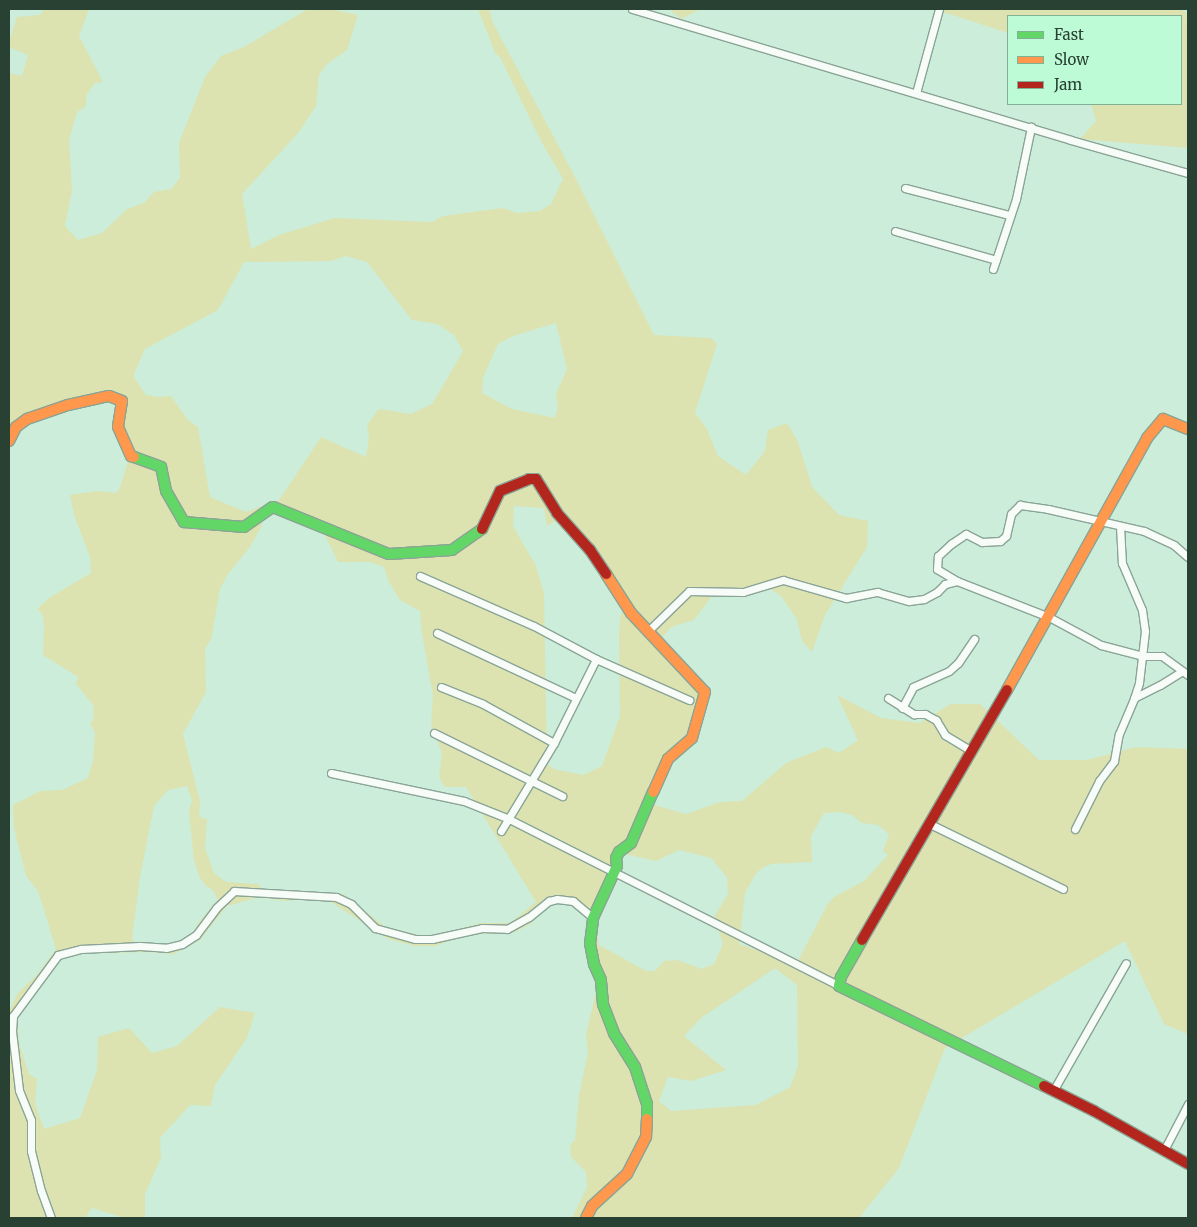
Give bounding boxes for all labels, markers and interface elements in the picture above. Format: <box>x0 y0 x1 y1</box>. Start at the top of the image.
legend <box>1007 15 1182 105</box>
text: Fast <box>1054 25 1084 44</box>
text: Slow <box>1054 50 1089 69</box>
text: Jam <box>1054 75 1082 94</box>

